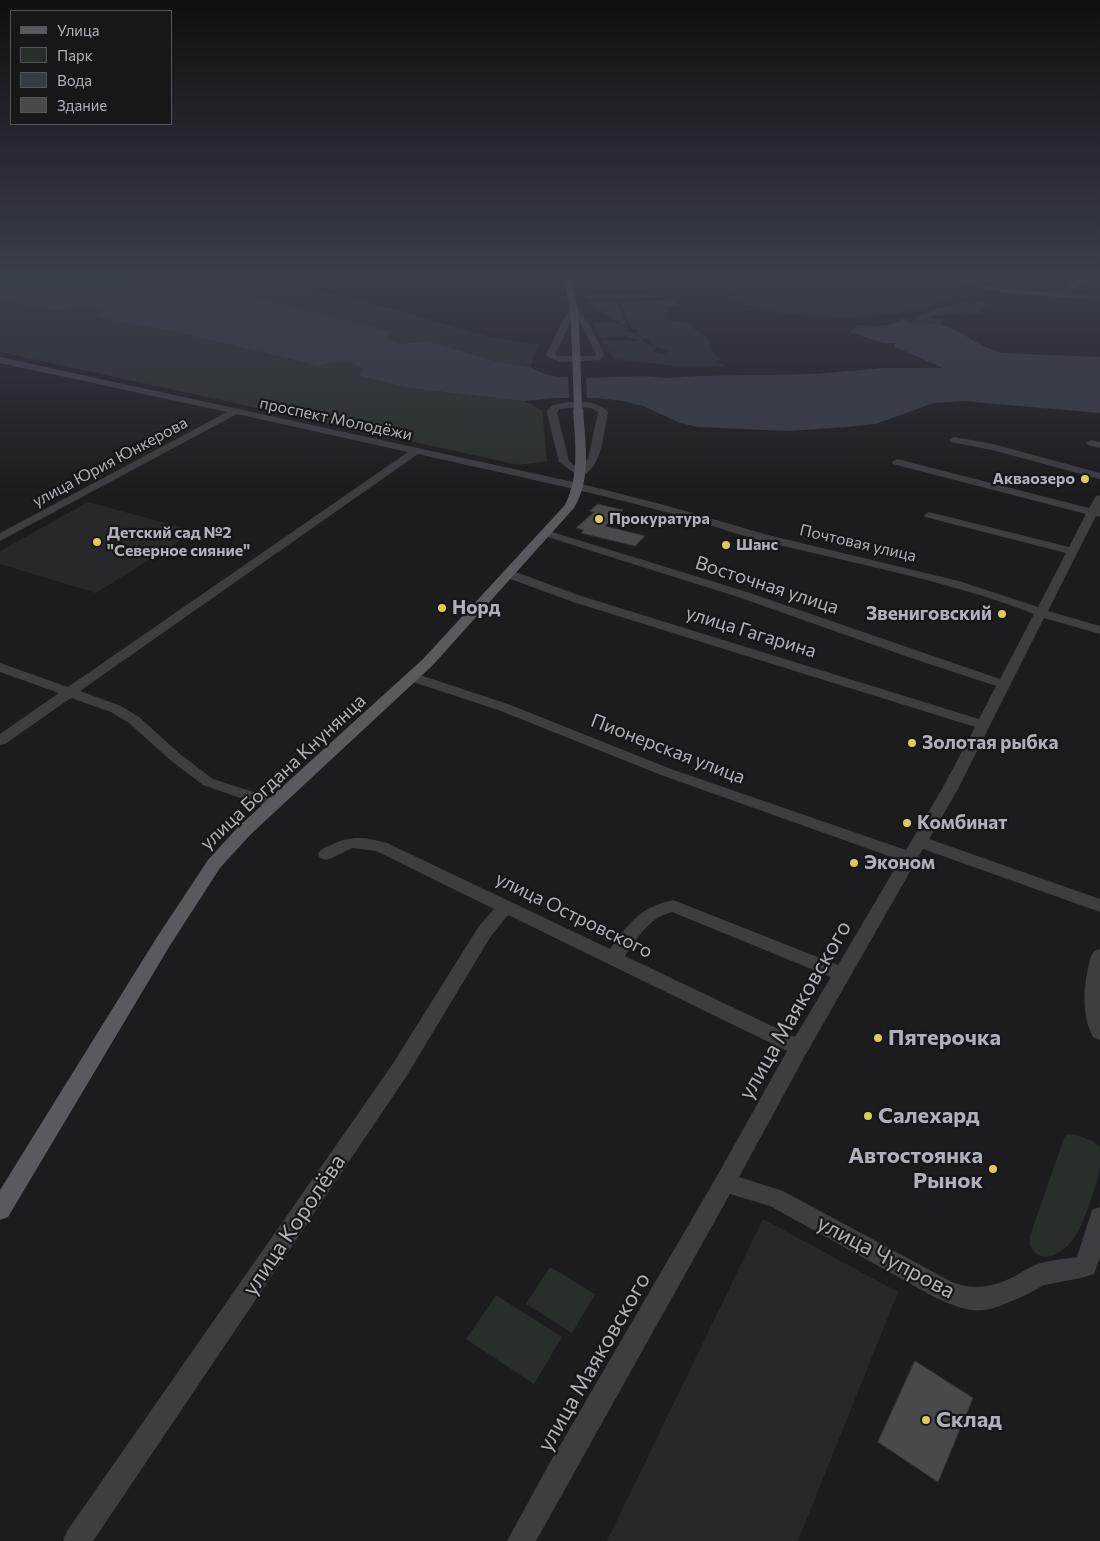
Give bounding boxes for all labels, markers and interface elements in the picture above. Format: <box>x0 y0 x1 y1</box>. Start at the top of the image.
legend <box>10 10 172 125</box>
text: Улица <box>57 21 99 39</box>
text: Парк <box>57 46 93 64</box>
text: Вода <box>57 71 92 89</box>
text: Здание <box>57 96 107 114</box>
street label: проспект Молодёжи <box>258 393 414 445</box>
street label: улица Юрия Юнкерова <box>29 413 191 511</box>
place label: Акваозеро <box>992 469 1075 489</box>
marker: Акваозеро <box>1079 473 1091 485</box>
place label: Прокуратура <box>609 509 710 529</box>
marker: Прокуратура <box>593 513 605 525</box>
street label: Почтовая улица <box>798 520 918 566</box>
place label: Детский сад №2 "Северное сияние" <box>107 523 250 561</box>
place label: Шанс <box>736 535 778 555</box>
marker: Детский сад №2 "Северное сияние" <box>91 536 103 548</box>
marker: Шанс <box>720 539 732 551</box>
street label: Восточная улица <box>692 551 842 619</box>
place label: Норд <box>452 597 500 619</box>
street label: улица Гагарина <box>683 601 819 663</box>
marker: Норд <box>436 602 448 614</box>
place label: Звениговский <box>866 603 992 625</box>
marker: Звениговский <box>996 608 1008 620</box>
street label: улица Богдана Кнунянца <box>196 689 370 855</box>
street label: Пионерская улица <box>588 709 748 789</box>
place label: Золотая рыбка <box>922 732 1058 754</box>
marker: Золотая рыбка <box>906 737 918 749</box>
place label: Комбинат <box>917 812 1007 834</box>
marker: Комбинат <box>901 817 913 829</box>
place label: Эконом <box>864 852 935 874</box>
marker: Эконом <box>848 857 860 869</box>
street label: улица Островского <box>492 867 656 963</box>
street label: улица Маяковского <box>733 916 857 1104</box>
place label: Пятерочка <box>888 1025 1001 1051</box>
marker: Пятерочка <box>872 1032 884 1044</box>
place label: Салехард <box>878 1103 980 1129</box>
marker: Салехард <box>862 1110 874 1122</box>
place label: Автостоянка Рынок <box>848 1143 983 1194</box>
street label: улица Королёва <box>237 1149 351 1301</box>
marker: Автостоянка Рынок <box>987 1163 999 1175</box>
street label: улица Чупрова <box>813 1210 959 1304</box>
street label: улица Маяковского <box>532 1268 656 1456</box>
place label: Склад <box>936 1407 1002 1433</box>
marker: Склад <box>920 1414 932 1426</box>

